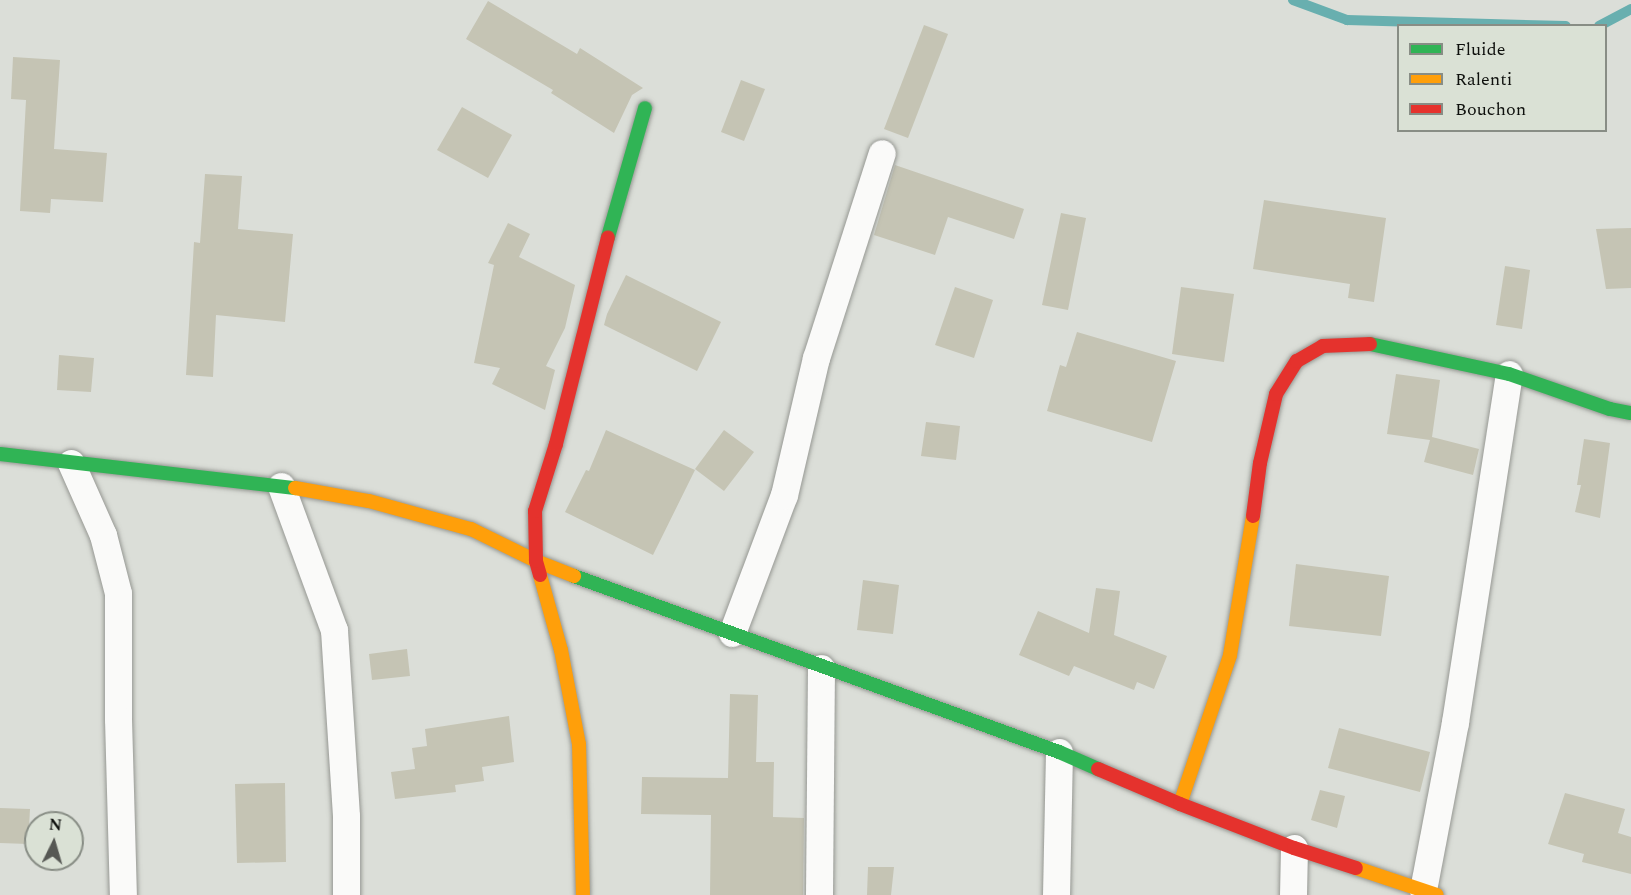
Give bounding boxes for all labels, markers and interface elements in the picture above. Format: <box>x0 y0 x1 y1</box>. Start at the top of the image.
legend <box>1397 24 1607 132</box>
text: Fluide <box>1455 36 1506 63</box>
text: Ralenti <box>1455 66 1512 93</box>
text: Bouchon <box>1455 96 1526 123</box>
north arrow <box>24 811 84 871</box>
text: N <box>48 813 63 838</box>

